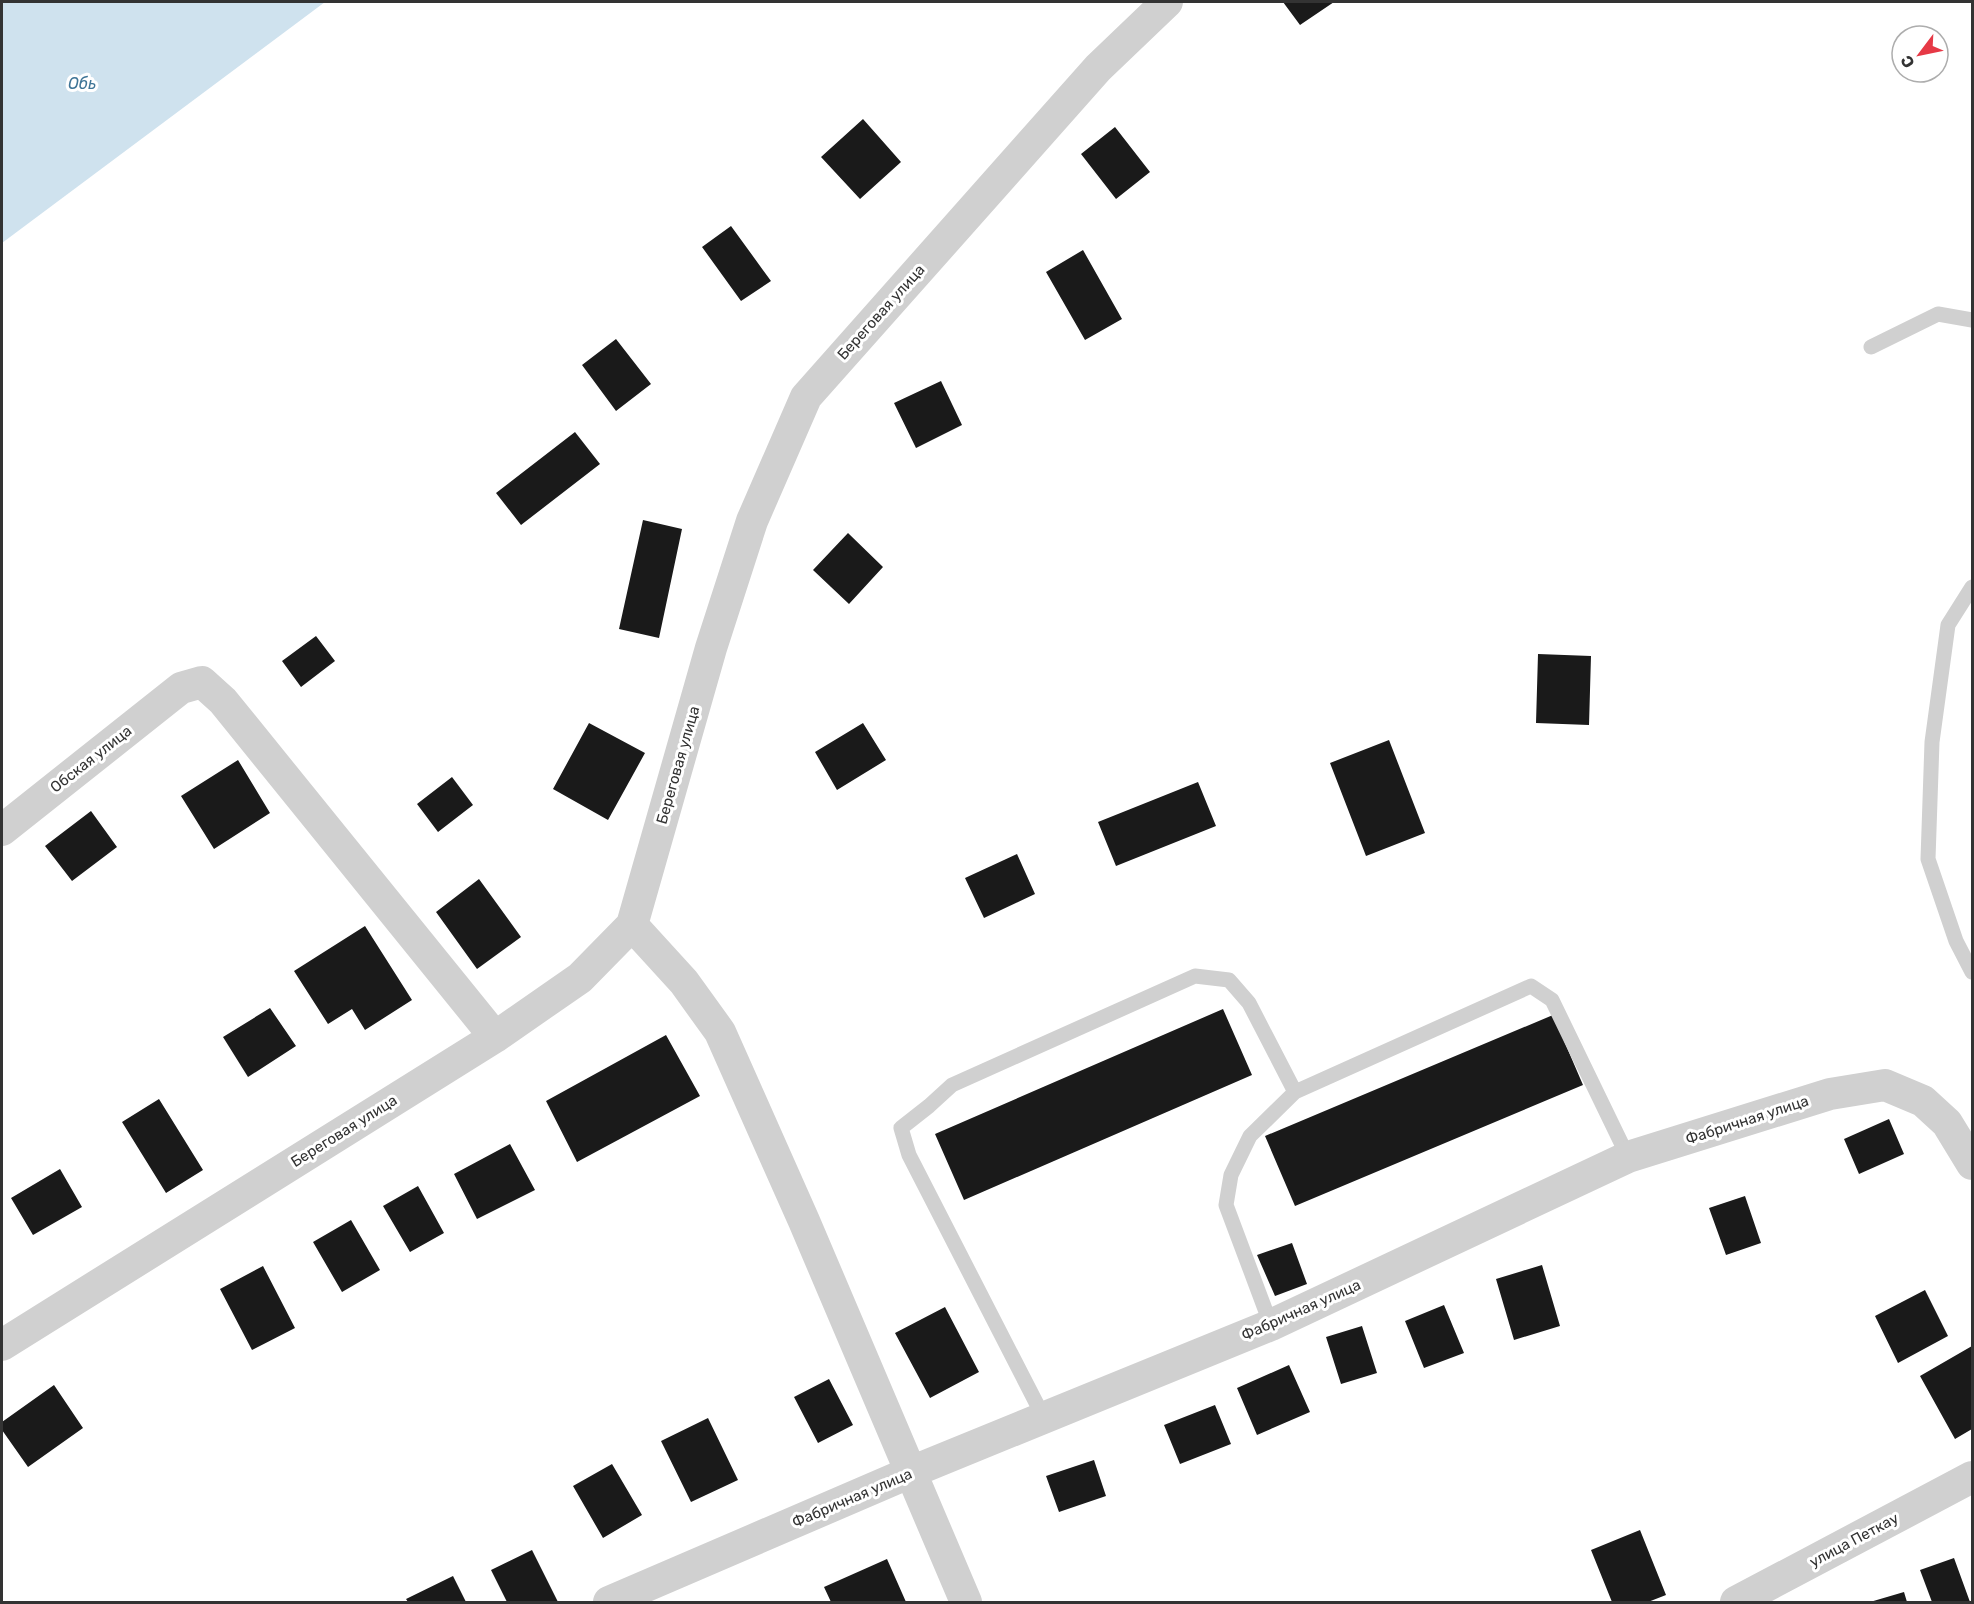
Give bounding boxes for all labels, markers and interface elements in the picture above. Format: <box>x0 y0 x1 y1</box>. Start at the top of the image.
north arrow <box>1890 24 1950 84</box>
text: С <box>1897 52 1919 71</box>
water label: Обь <box>68 74 96 93</box>
street label: Береговая улица <box>834 261 928 363</box>
street label: Береговая улица <box>653 704 703 826</box>
street label: Обская улица <box>47 722 135 796</box>
street label: Береговая улица <box>288 1091 400 1171</box>
street label: Фабричная улица <box>1683 1092 1811 1148</box>
street label: Фабричная улица <box>1239 1276 1363 1344</box>
street label: Фабричная улица <box>789 1465 915 1531</box>
street label: улица Петкау <box>1806 1509 1902 1571</box>

